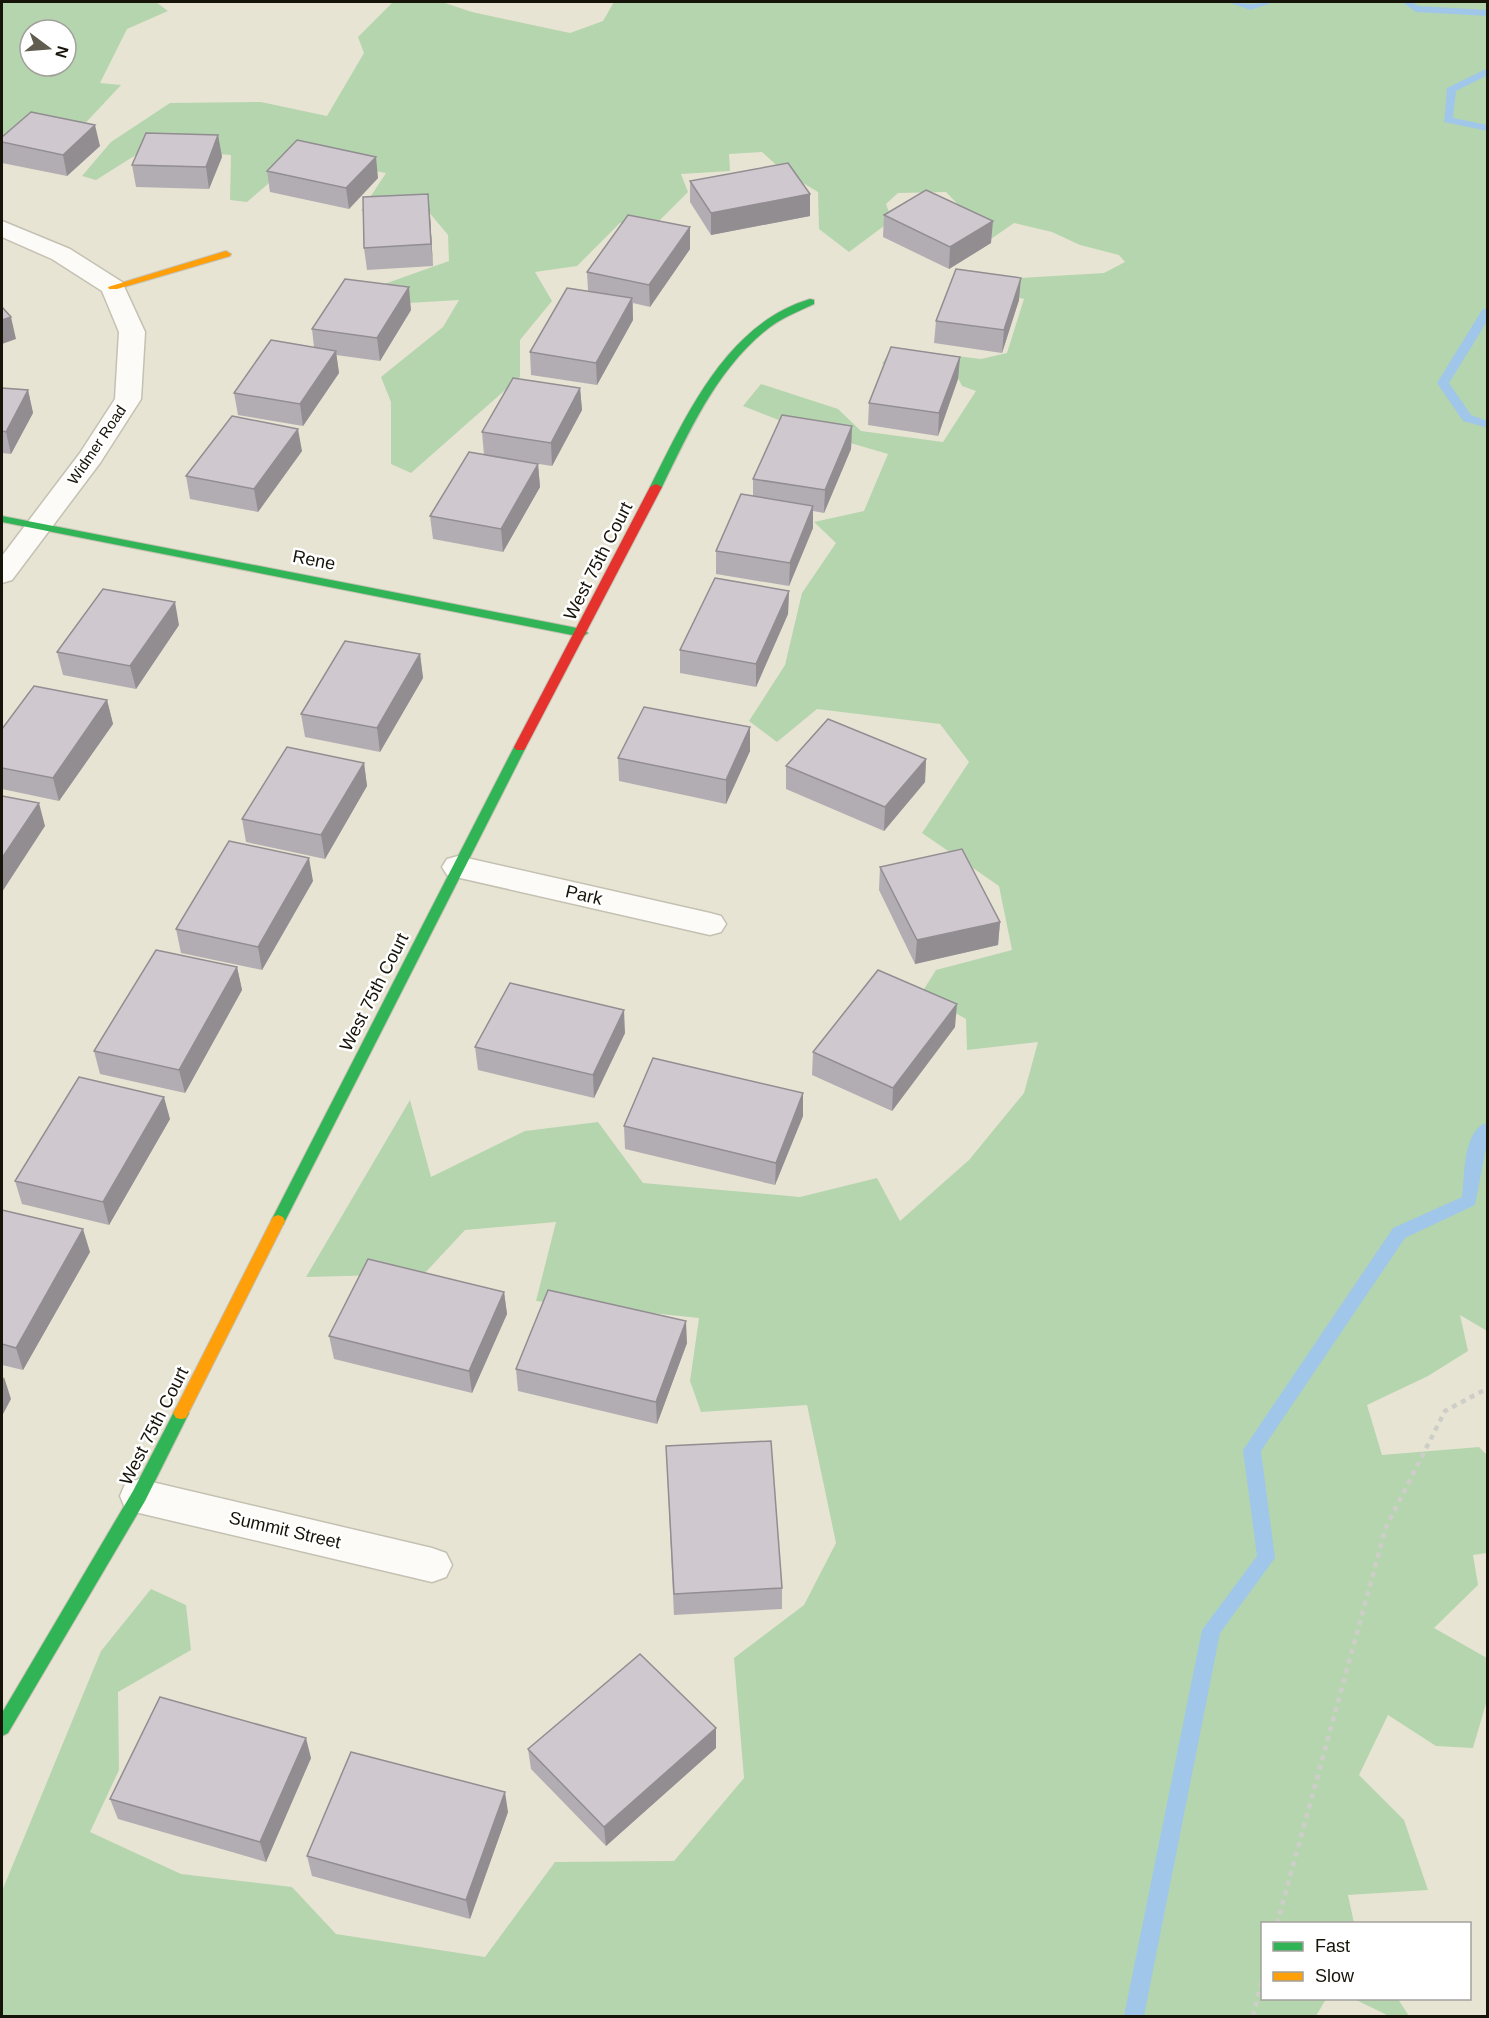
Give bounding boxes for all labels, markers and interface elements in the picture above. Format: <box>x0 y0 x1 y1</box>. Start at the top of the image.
north arrow <box>18 18 78 78</box>
text: N <box>52 44 72 60</box>
street label: Widmer Road <box>64 402 129 487</box>
street label: West 75th Court <box>560 499 636 623</box>
street label: Rene <box>291 546 337 574</box>
street label: Park <box>564 881 605 909</box>
street label: West 75th Court <box>336 930 412 1054</box>
street label: West 75th Court <box>116 1364 192 1488</box>
street label: Summit Street <box>227 1507 343 1553</box>
legend <box>1261 1922 1471 2000</box>
text: Fast <box>1315 1936 1350 1956</box>
text: Slow <box>1315 1966 1355 1986</box>

